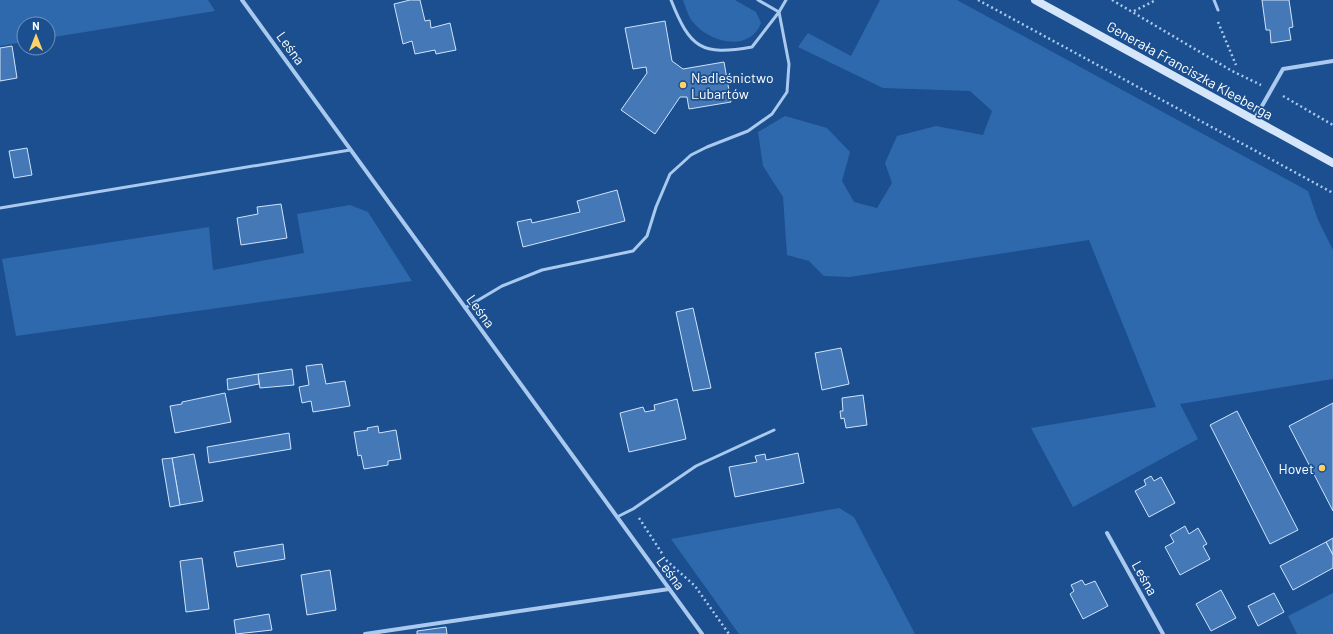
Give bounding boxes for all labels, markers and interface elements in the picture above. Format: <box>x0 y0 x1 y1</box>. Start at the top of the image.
north arrow <box>16 16 56 56</box>
street label: Generała Franciszka Kleeberga <box>1104 17 1276 123</box>
text: N <box>32 19 40 32</box>
street label: Leśna <box>273 28 309 68</box>
place label: Nadleśnictwo Lubartów <box>691 69 774 102</box>
marker: Nadleśnictwo Lubartów <box>678 80 688 90</box>
street label: Leśna <box>463 291 499 331</box>
place label: Hovet <box>1279 460 1314 477</box>
marker: Hovet <box>1317 463 1327 473</box>
street label: Leśna <box>653 553 689 593</box>
street label: Leśna <box>1129 558 1161 598</box>

